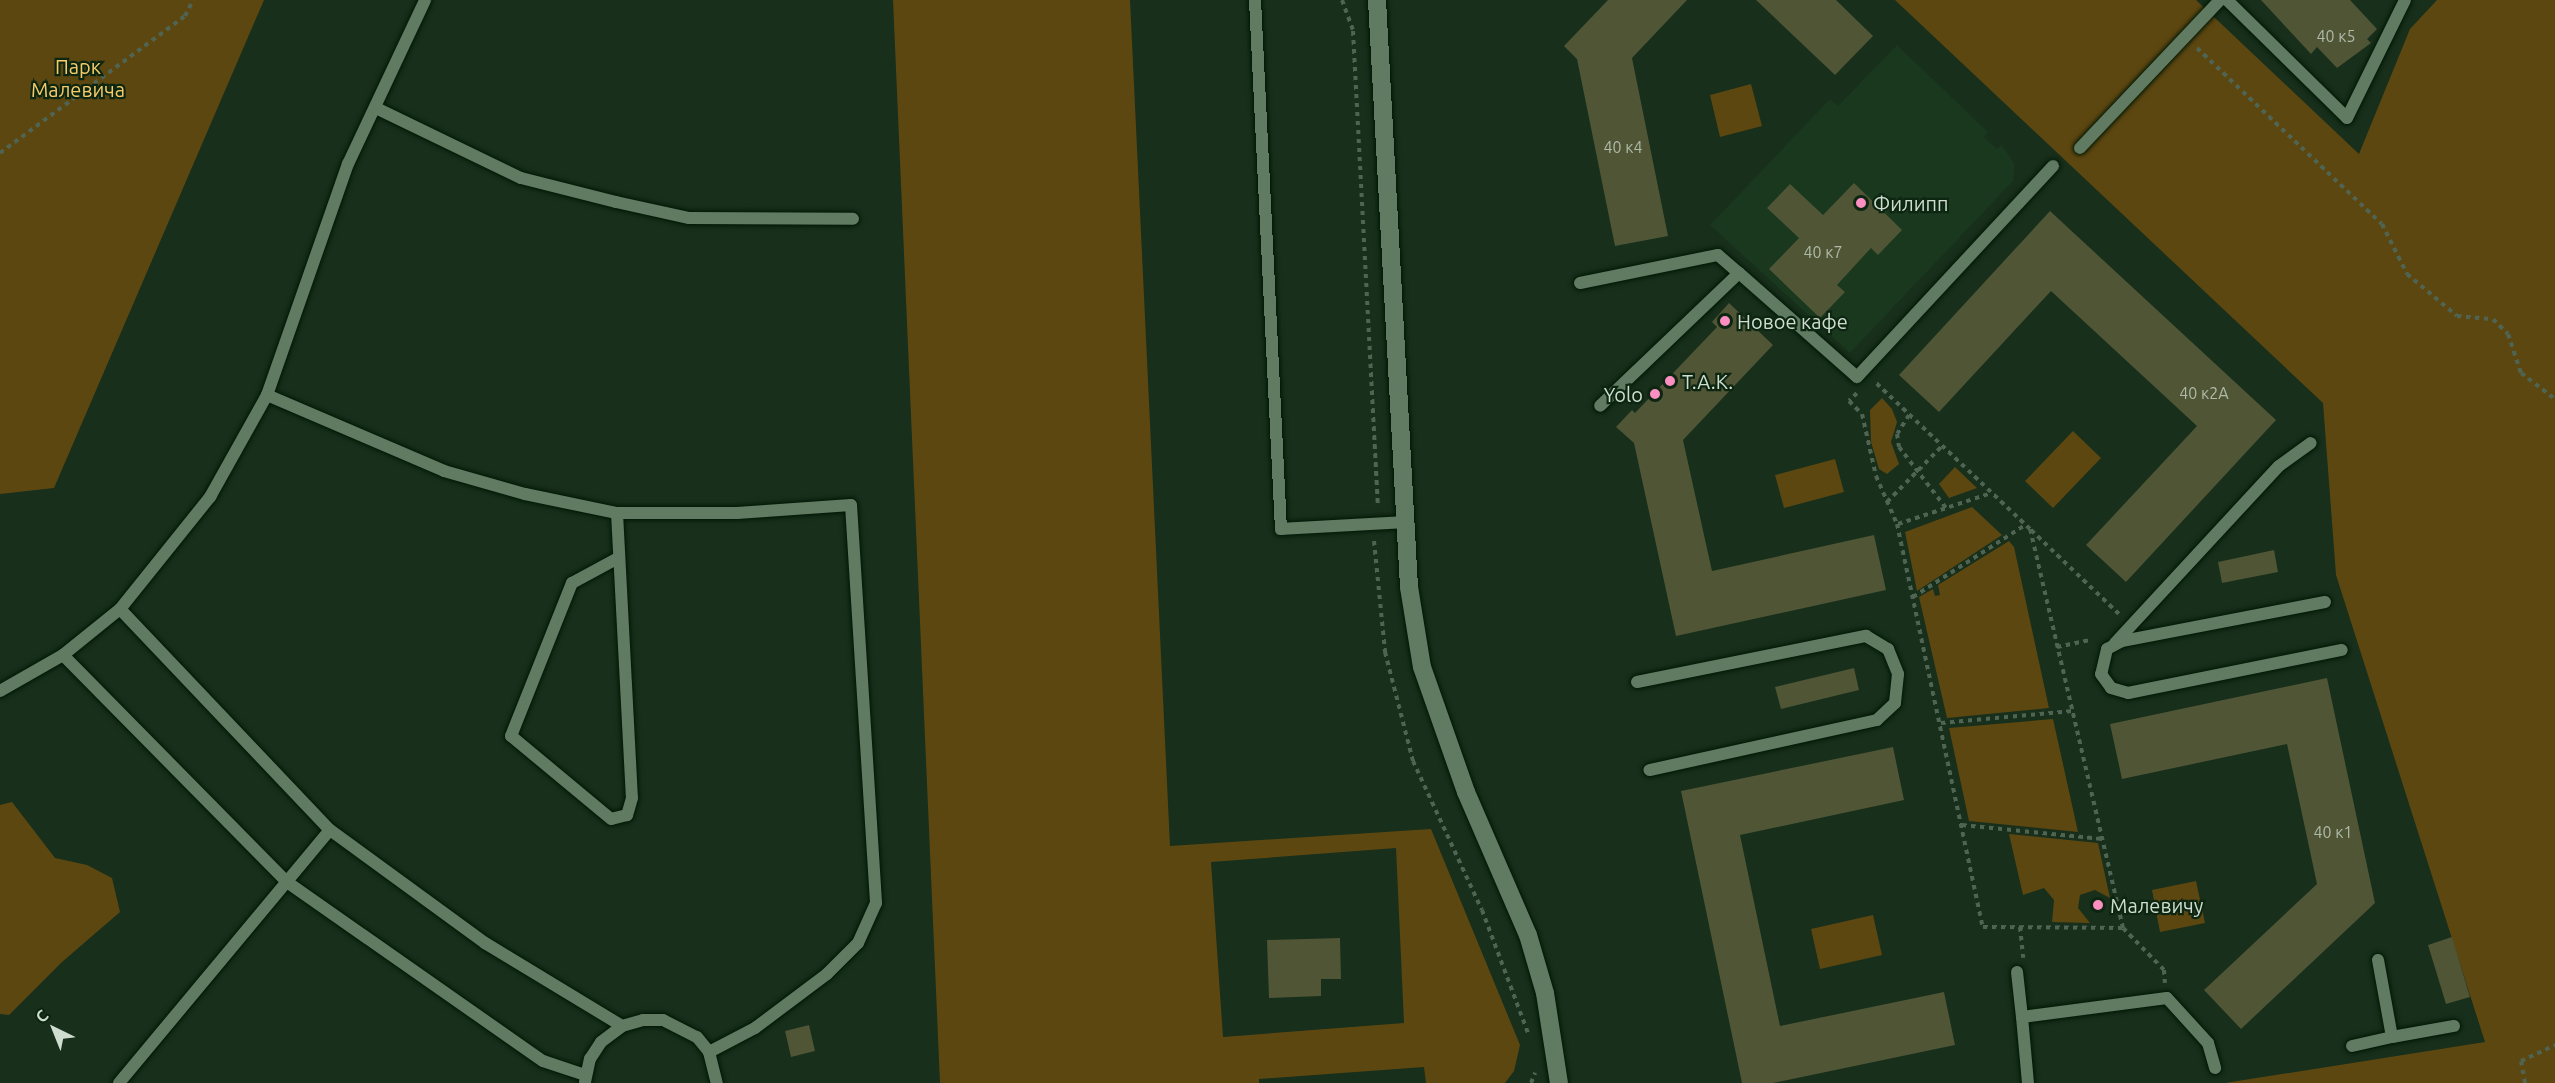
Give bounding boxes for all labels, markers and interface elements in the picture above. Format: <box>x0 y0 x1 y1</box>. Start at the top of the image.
house number: 40 к5 <box>2317 26 2355 46</box>
park label: Парк Малевича <box>31 55 125 102</box>
house number: 40 к4 <box>1604 137 1642 157</box>
place label: Филипп <box>1873 191 1949 215</box>
marker: Филипп <box>1854 196 1868 210</box>
house number: 40 к7 <box>1804 242 1842 262</box>
place label: Новое кафе <box>1737 309 1848 333</box>
marker: Новое кафе <box>1718 314 1732 328</box>
place label: Т.А.К. <box>1682 369 1733 393</box>
marker: Т.А.К. <box>1663 374 1677 388</box>
place label: Yolo <box>1604 382 1643 406</box>
house number: 40 к2А <box>2179 383 2229 403</box>
marker: Yolo <box>1648 387 1662 401</box>
house number: 40 к1 <box>2314 822 2352 842</box>
place label: Малевичу <box>2110 893 2203 917</box>
marker: Малевичу <box>2091 898 2105 912</box>
north arrow <box>24 999 84 1059</box>
text: С <box>32 1006 52 1026</box>

